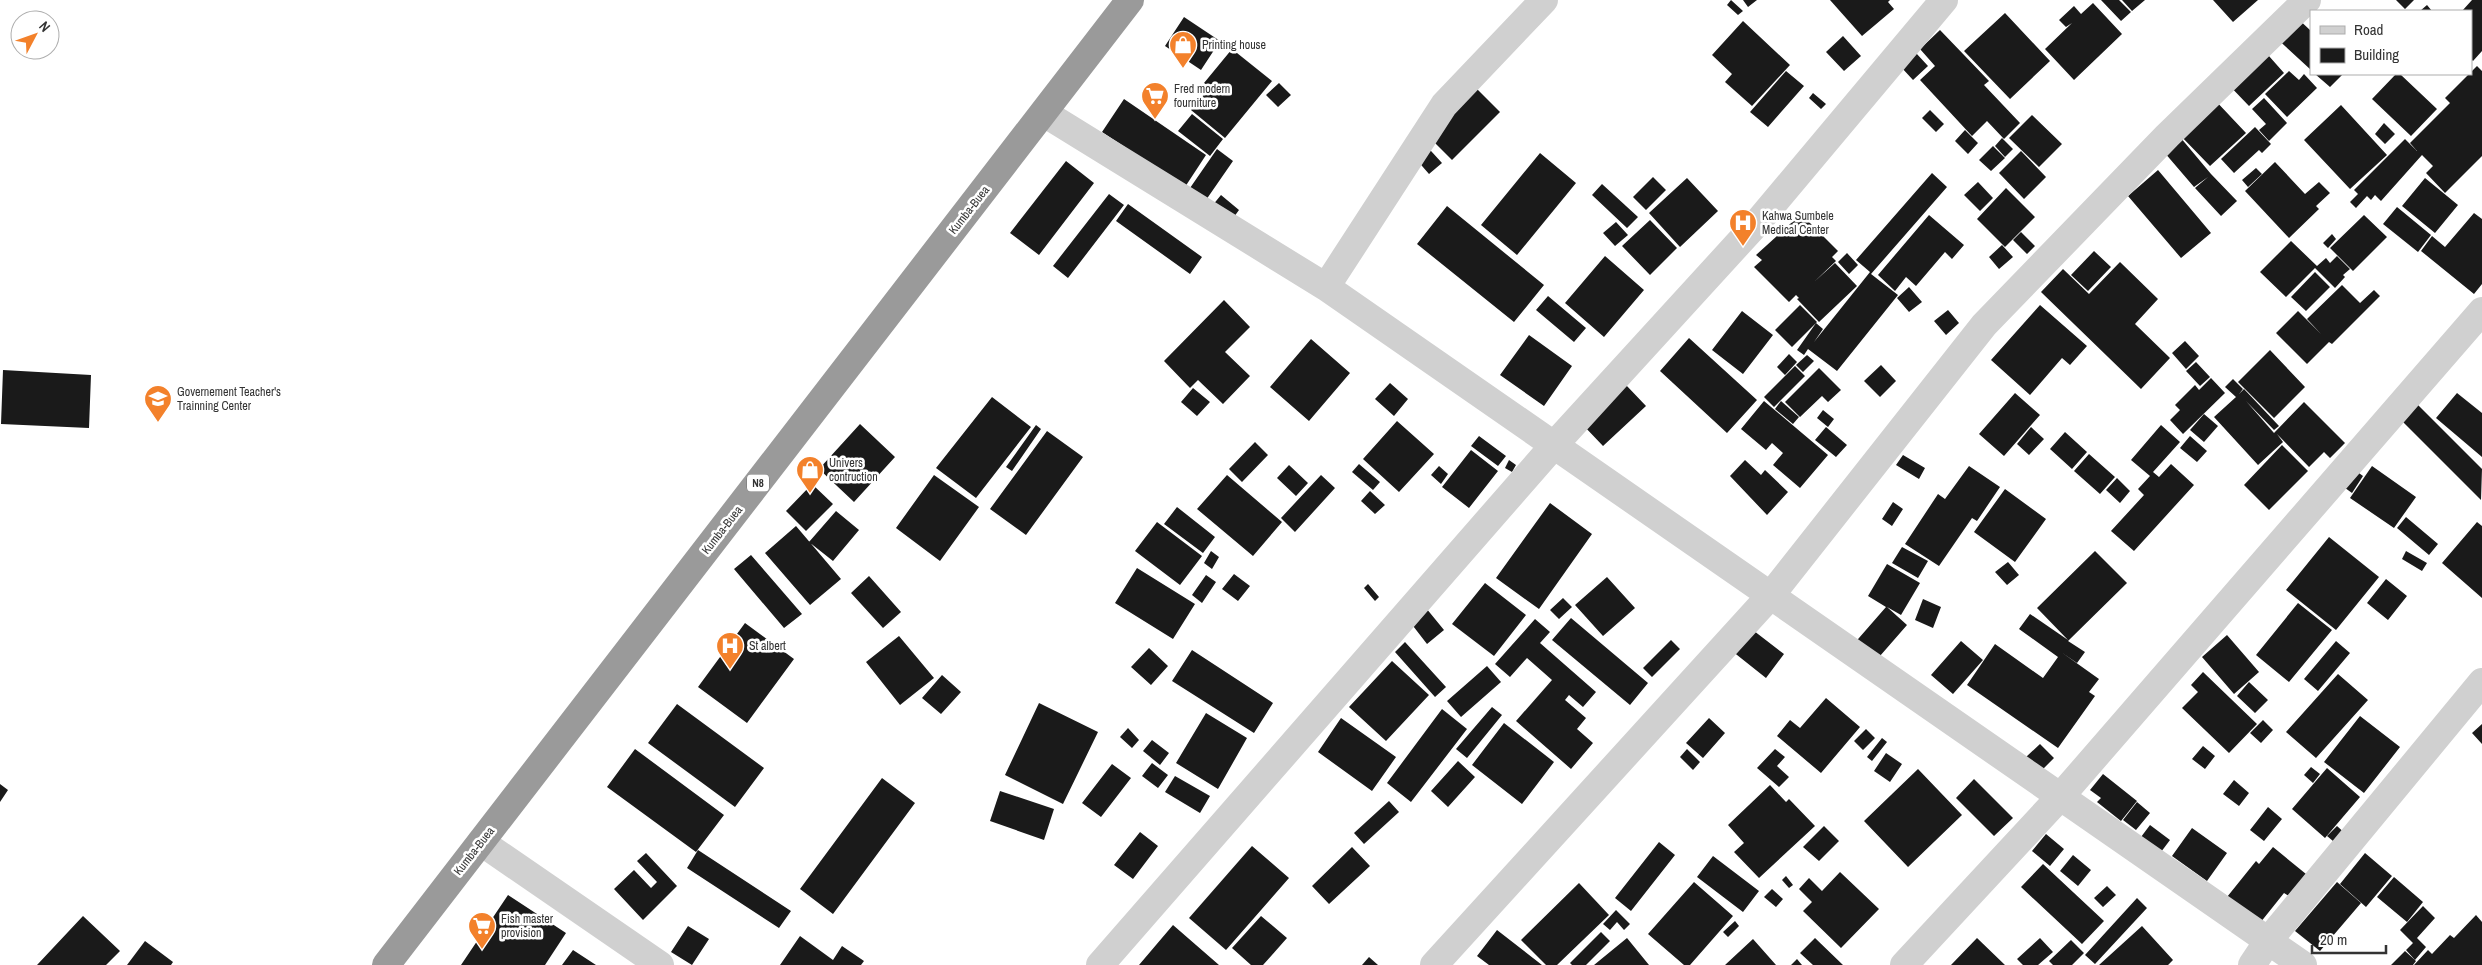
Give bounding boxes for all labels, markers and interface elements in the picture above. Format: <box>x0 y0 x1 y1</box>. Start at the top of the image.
north arrow <box>10 10 60 60</box>
legend <box>2310 10 2472 75</box>
text: N <box>35 17 54 36</box>
text: Road <box>2354 19 2383 40</box>
shop icon: Printing house <box>1168 30 1198 69</box>
place label: Printing house <box>1202 37 1266 53</box>
text: Building <box>2354 44 2399 65</box>
supermarket icon: Fred modern fourniture <box>1140 81 1170 120</box>
place label: Fred modern fourniture <box>1174 81 1230 111</box>
street label: Kumba-Buea <box>945 182 993 238</box>
hospital icon: Kahwa Sumbele Medical Center <box>1728 208 1758 247</box>
place label: Kahwa Sumbele Medical Center <box>1762 208 1834 238</box>
school or university icon: Governement Teacher's Trainning Center <box>143 384 173 423</box>
place label: Governement Teacher's Trainning Center <box>177 384 281 414</box>
shop icon: Univers contruction <box>795 455 825 494</box>
place label: Univers contruction <box>829 455 878 485</box>
road number: N8 <box>747 474 769 492</box>
street label: Kumba-Buea <box>698 502 746 558</box>
hospital icon: St albert <box>715 631 745 670</box>
place label: St albert <box>749 638 786 654</box>
street label: Kumba-Buea <box>450 823 498 879</box>
supermarket icon: Fish master provision <box>467 911 497 950</box>
place label: Fish master provision <box>501 911 554 941</box>
scale bar <box>2312 922 2386 954</box>
text: 20 m <box>2320 929 2347 950</box>

